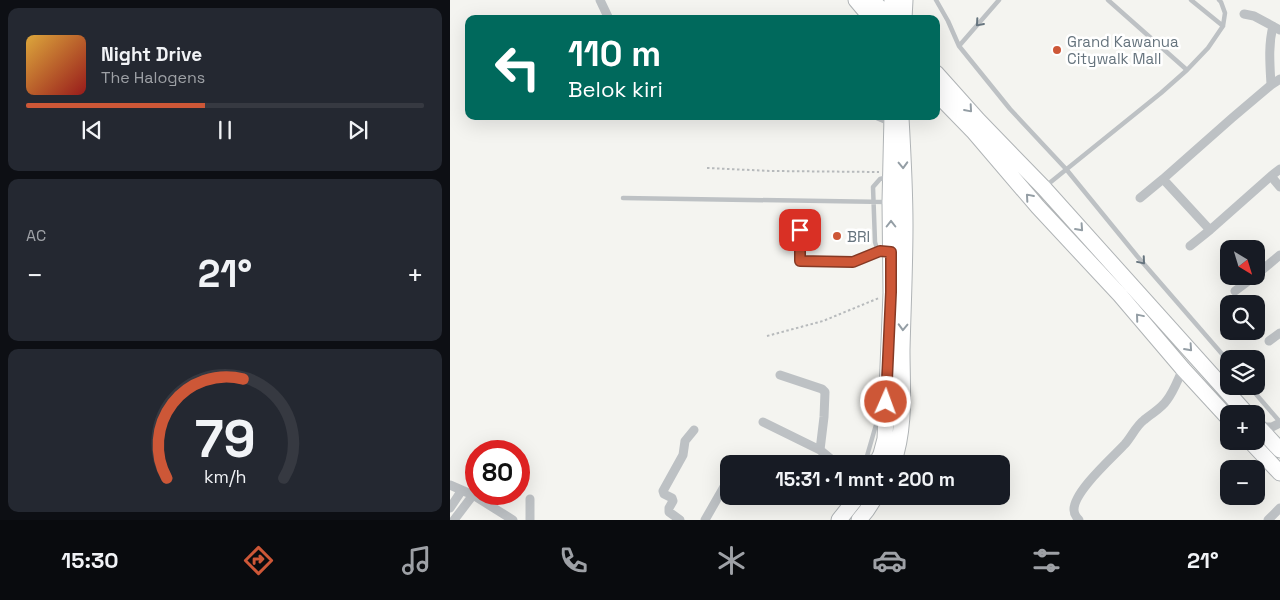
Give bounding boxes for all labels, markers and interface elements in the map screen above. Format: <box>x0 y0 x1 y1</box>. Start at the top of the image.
one-way arrow <box>977 17 985 26</box>
text: 110 m <box>568 32 661 76</box>
place label: Grand Kawanua Citywalk Mall <box>1067 32 1179 68</box>
icon: left <box>485 35 550 100</box>
text: Night Drive <box>101 42 202 67</box>
marker: Grand Kawanua Citywalk Mall <box>1051 44 1063 56</box>
text: The Halogens <box>101 67 205 88</box>
text: Belok kiri <box>568 75 663 103</box>
one-way arrow <box>963 104 972 113</box>
icon: previous <box>78 116 106 144</box>
icon: pause <box>211 116 239 144</box>
icon: next <box>344 116 372 144</box>
one-way arrow <box>898 162 908 169</box>
one-way arrow <box>1026 193 1035 202</box>
pin <box>779 209 821 251</box>
icon: arrive <box>786 216 814 244</box>
one-way arrow <box>885 220 896 228</box>
one-way arrow <box>1074 222 1083 231</box>
text: AC <box>26 225 46 246</box>
place label: BRI <box>847 227 870 246</box>
marker: BRI <box>831 230 843 242</box>
north arrow <box>1220 240 1265 285</box>
map controls <box>1220 240 1265 505</box>
text: 21° <box>198 250 252 298</box>
one-way arrow <box>1136 255 1145 264</box>
text: − <box>26 257 43 293</box>
text: + <box>407 257 424 293</box>
button: search <box>1220 295 1265 340</box>
one-way arrow <box>1136 314 1144 323</box>
one-way arrow <box>898 324 908 332</box>
one-way arrow <box>1183 343 1192 352</box>
button: layers <box>1220 350 1265 395</box>
position arrow <box>859 375 911 427</box>
button: + <box>1220 405 1265 450</box>
text: 79 <box>195 406 255 472</box>
speed limit sign: 80 <box>465 440 530 505</box>
button: − <box>1220 460 1265 505</box>
text: km/h <box>204 465 246 488</box>
text: 15:31 · 1 mnt · 200 m <box>775 467 955 492</box>
icon: directions <box>241 543 276 578</box>
icon: music <box>399 543 434 578</box>
icon: phone <box>556 543 591 578</box>
icon: climate <box>714 543 749 578</box>
icon: car <box>872 543 907 578</box>
icon: filters <box>1029 543 1064 578</box>
text: 15:30 <box>61 546 119 574</box>
text: 21° <box>1187 546 1219 574</box>

